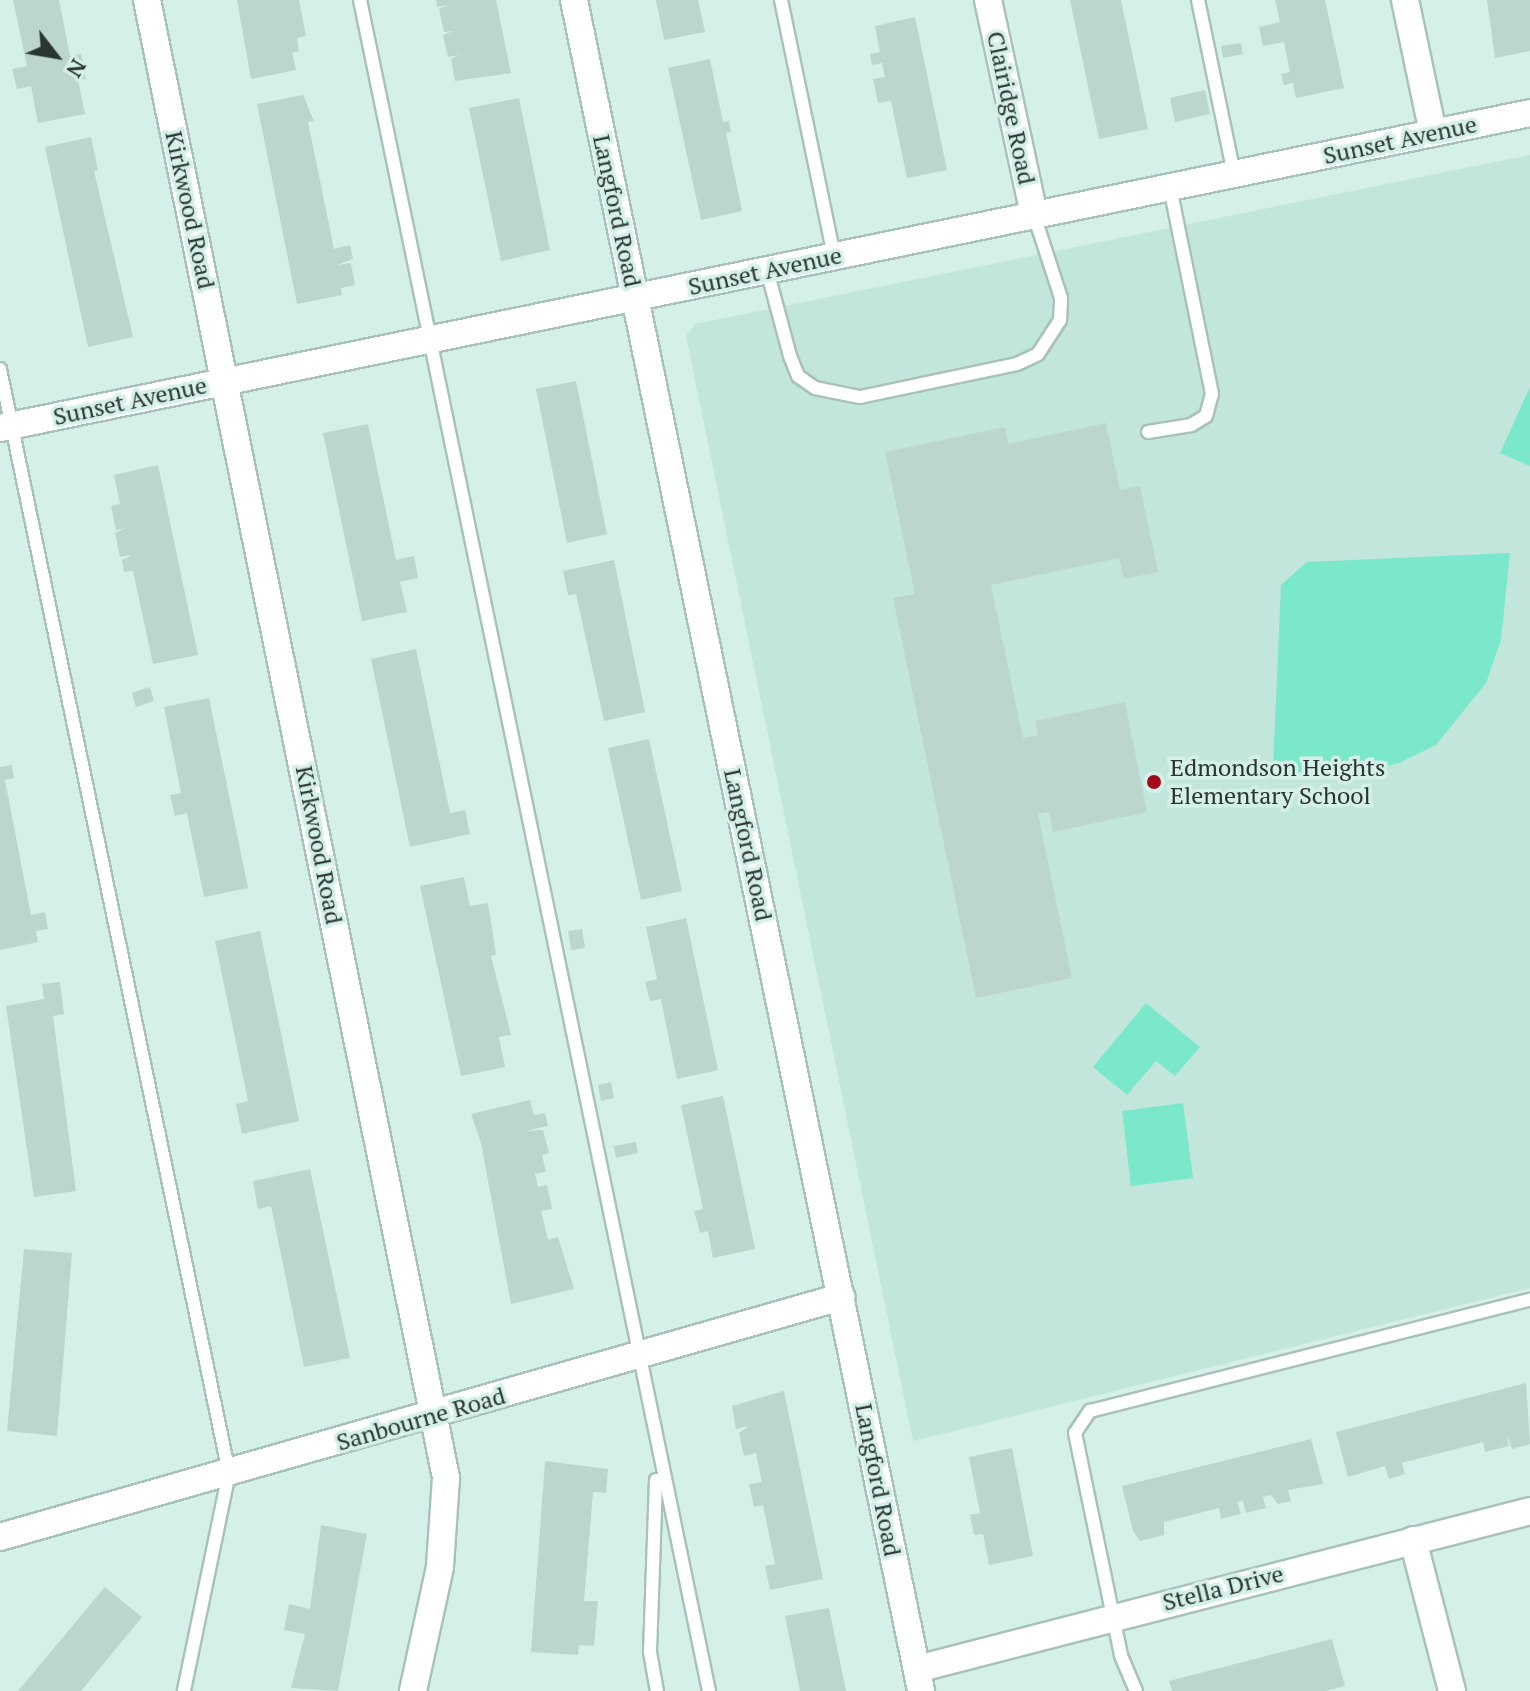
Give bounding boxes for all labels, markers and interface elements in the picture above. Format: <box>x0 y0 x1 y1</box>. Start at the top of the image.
north arrow <box>16 16 96 96</box>
street label: Clairidge Road <box>981 29 1041 187</box>
text: N <box>60 54 94 83</box>
street label: Sunset Avenue <box>1320 110 1480 170</box>
street label: Kirkwood Road <box>159 128 221 292</box>
street label: Langford Road <box>587 132 647 290</box>
street label: Sunset Avenue <box>685 241 845 301</box>
street label: Sunset Avenue <box>50 371 210 431</box>
place label: Edmondson Heights Elementary School <box>1170 754 1385 810</box>
street label: Kirkwood Road <box>290 763 348 927</box>
street label: Langford Road <box>718 766 778 924</box>
marker: Edmondson Heights Elementary School <box>1145 773 1163 791</box>
street label: Sanbourne Road <box>333 1381 509 1457</box>
street label: Langford Road <box>849 1401 907 1559</box>
street label: Stella Drive <box>1160 1559 1286 1617</box>

